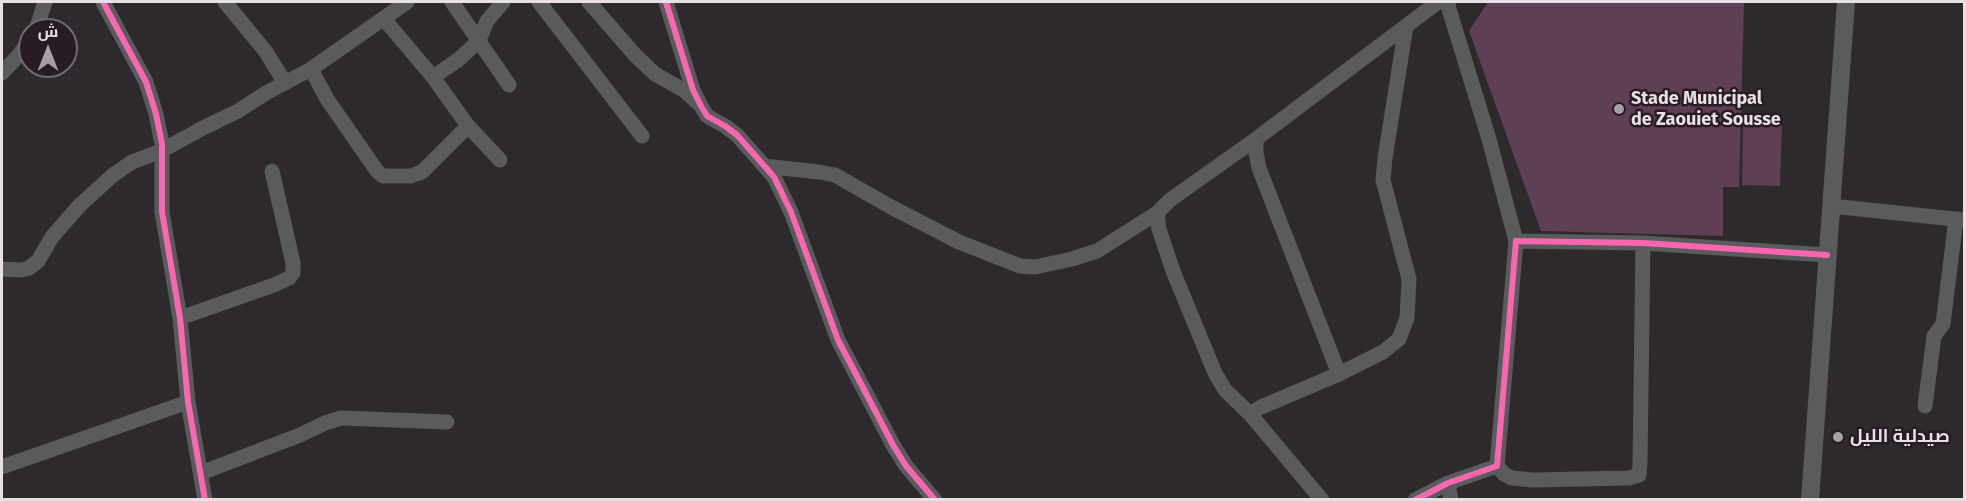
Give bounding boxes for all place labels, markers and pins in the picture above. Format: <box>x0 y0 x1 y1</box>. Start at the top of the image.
place label: Stade Municipal de Zaouiet Sousse <box>1631 88 1781 130</box>
marker: Stade Municipal de Zaouiet Sousse <box>1612 102 1626 116</box>
place label: صيدلية الليل <box>1850 426 1950 448</box>
marker: صيدلية الليل <box>1831 430 1845 444</box>

